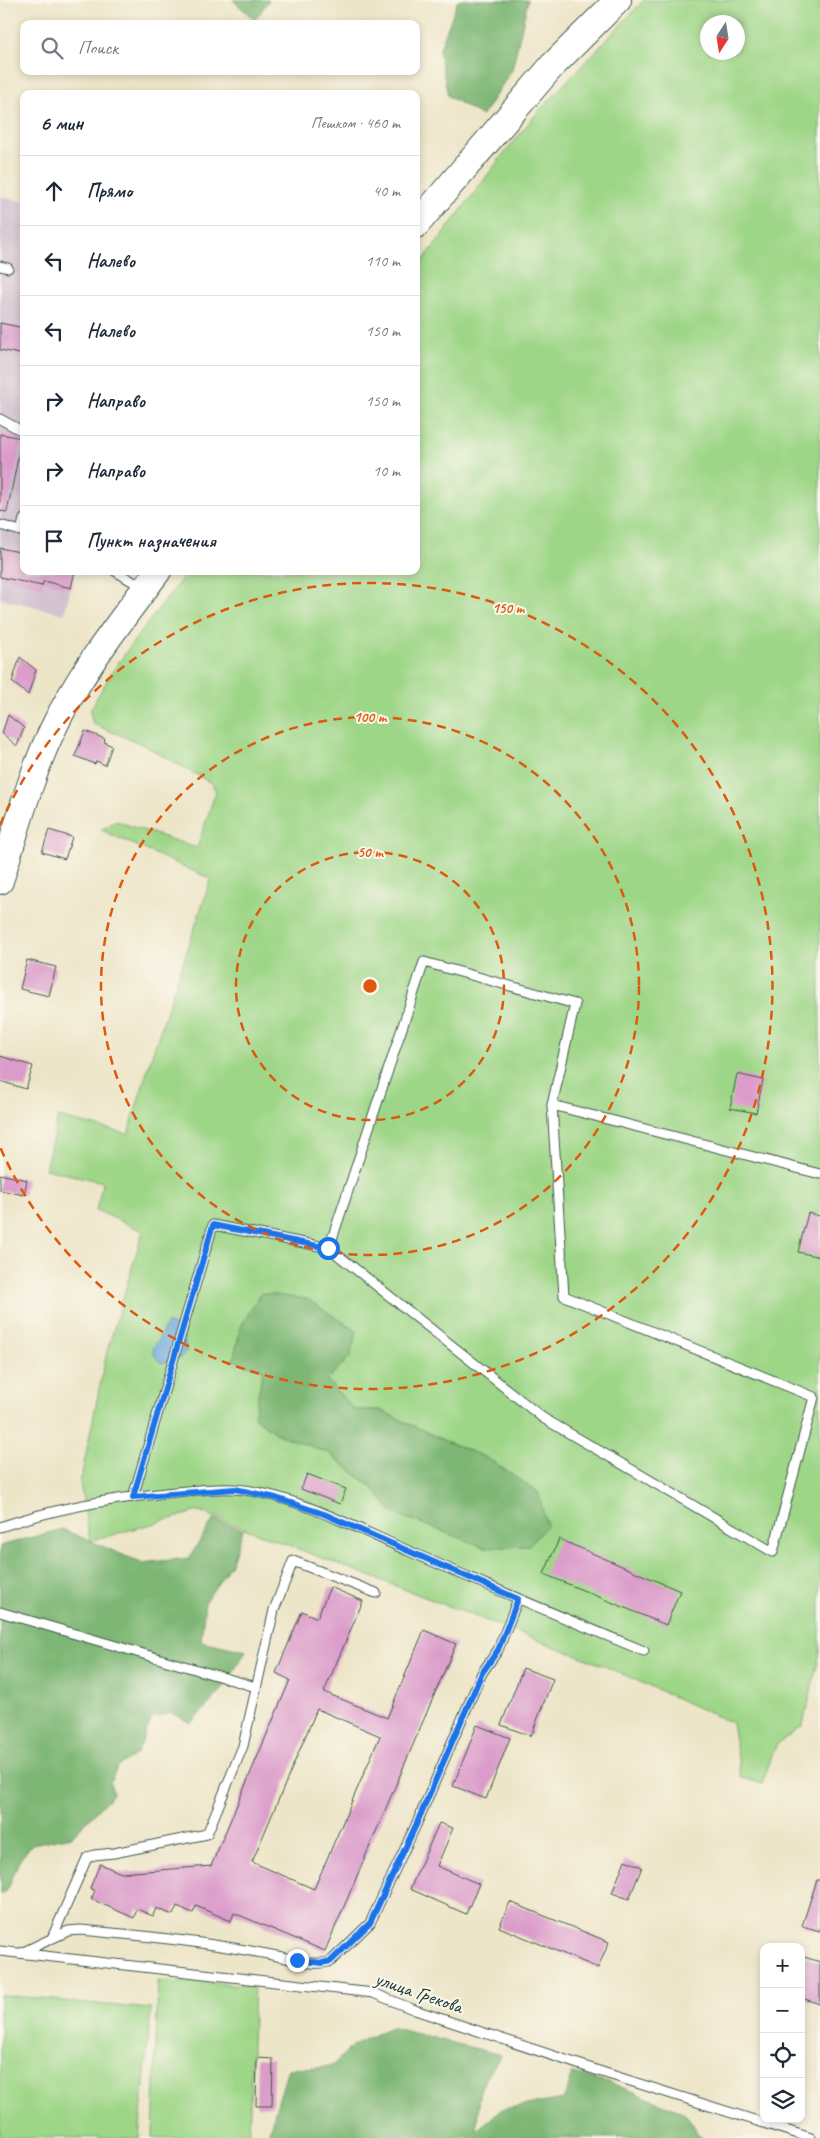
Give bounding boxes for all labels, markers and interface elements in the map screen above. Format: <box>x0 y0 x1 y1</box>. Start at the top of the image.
north arrow <box>700 15 745 60</box>
search box <box>20 20 420 75</box>
icon: search <box>38 34 66 62</box>
text: Поиск <box>78 36 118 60</box>
text: 6 мин <box>40 110 83 136</box>
text: Пешком · 460 m <box>311 113 400 133</box>
icon: ahead <box>40 177 68 205</box>
text: Прямо <box>87 179 132 203</box>
text: 40 m <box>373 181 400 201</box>
icon: left <box>40 247 68 275</box>
text: Налево <box>87 249 135 273</box>
text: 110 m <box>366 251 400 271</box>
icon: left <box>40 317 68 345</box>
text: Налево <box>87 319 135 343</box>
text: 150 m <box>366 321 400 341</box>
icon: right <box>40 387 68 415</box>
text: Направо <box>87 389 145 413</box>
text: 150 m <box>366 391 400 411</box>
icon: right <box>40 457 68 485</box>
text: Направо <box>87 459 145 483</box>
text: 10 m <box>373 461 400 481</box>
icon: arrive <box>40 527 68 555</box>
text: Пункт назначения <box>87 529 216 553</box>
text: 150 m <box>492 599 526 618</box>
text: 100 m <box>354 708 388 727</box>
text: 50 m <box>357 843 384 862</box>
centre of rings <box>361 977 379 995</box>
route start <box>317 1237 340 1260</box>
map controls <box>760 1943 805 2123</box>
button: + <box>760 1943 805 1988</box>
route end <box>286 1949 309 1972</box>
street label: улица Грекова <box>371 1966 468 2020</box>
button: − <box>760 1988 805 2033</box>
button: locate <box>760 2033 805 2078</box>
button: layers <box>760 2078 805 2123</box>

